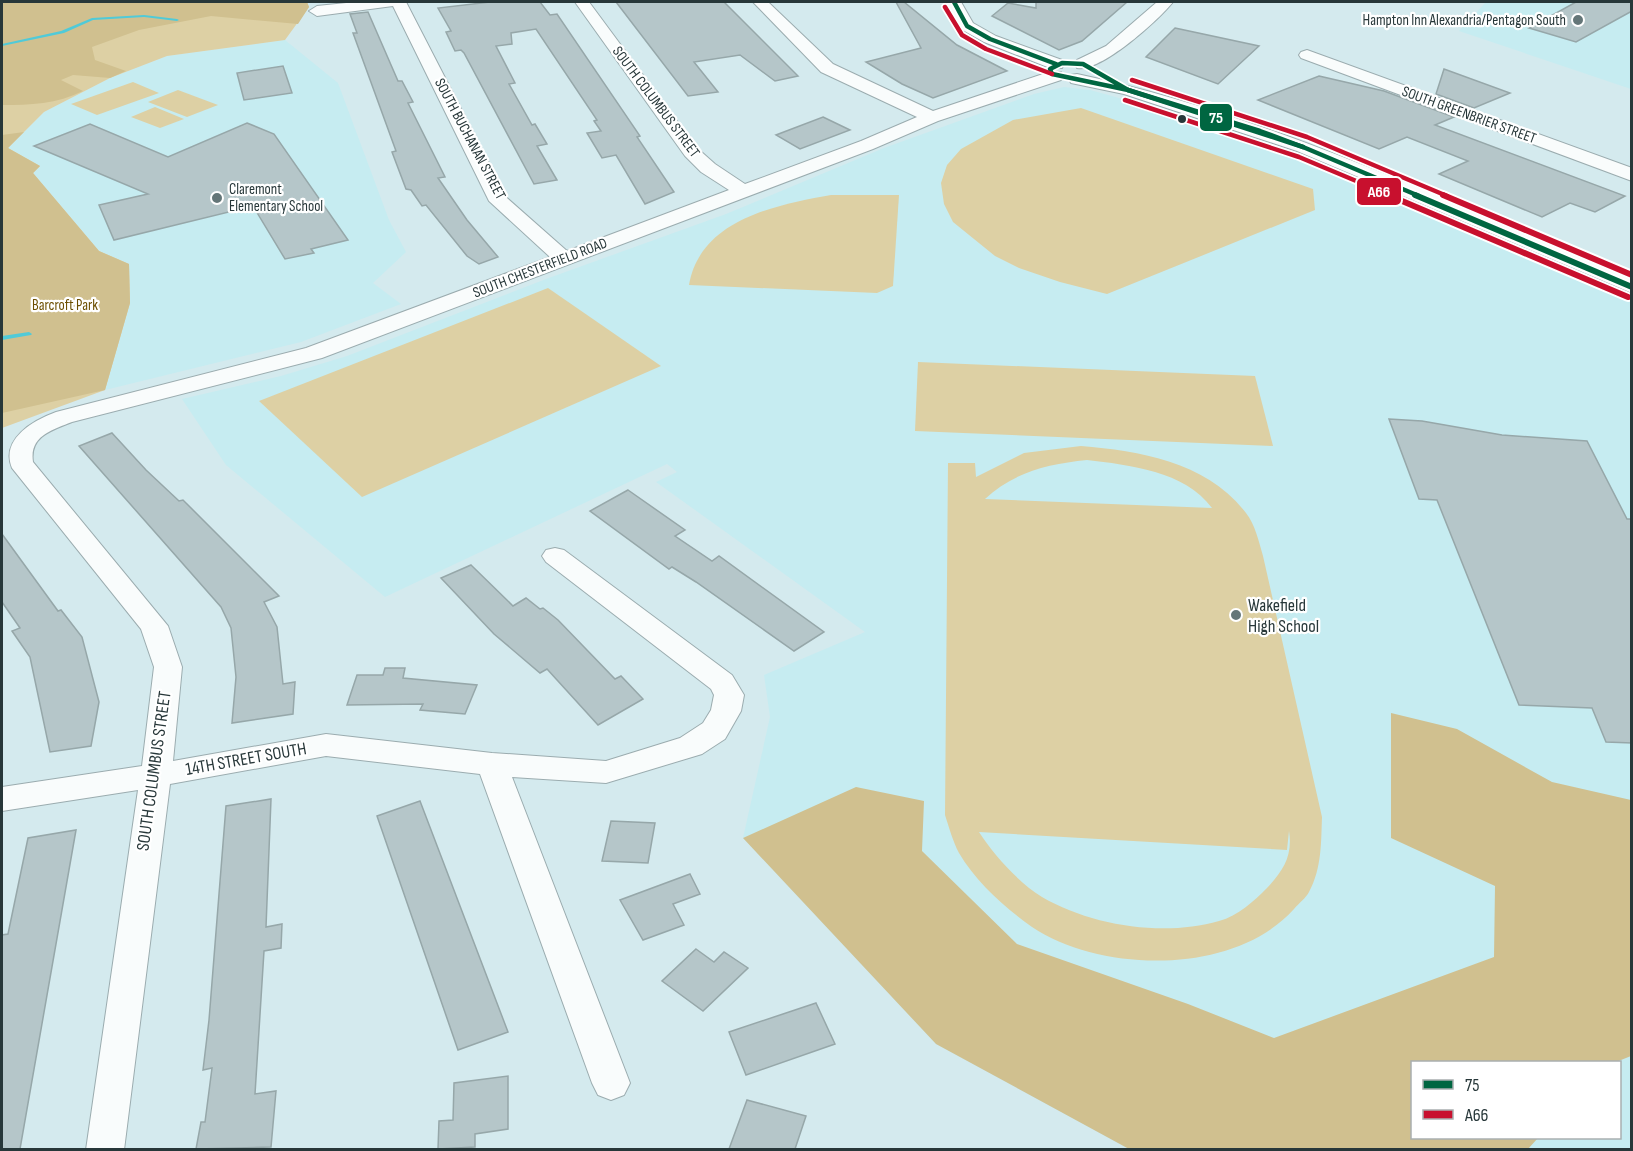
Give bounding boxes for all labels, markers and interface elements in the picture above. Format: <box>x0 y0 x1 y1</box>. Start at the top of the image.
place label: Hampton Inn Alexandria/Pentagon South <box>1363 11 1566 30</box>
marker: Hampton Inn Alexandria/Pentagon South <box>1571 13 1585 27</box>
street label: SOUTH COLUMBUS STREET <box>608 43 704 161</box>
street label: SOUTH BUCHANAN STREET <box>430 75 510 203</box>
street label: SOUTH GREENBRIER STREET <box>1399 82 1539 148</box>
line badge: 75 <box>1199 103 1233 132</box>
text: 75 <box>1209 109 1223 128</box>
unlabelled marker <box>1176 113 1188 125</box>
line badge: A66 <box>1356 177 1402 206</box>
place label: Claremont Elementary School <box>229 180 323 216</box>
text: A66 <box>1367 183 1390 202</box>
marker: Claremont Elementary School <box>210 191 224 205</box>
street label: SOUTH CHESTERFIELD ROAD <box>470 234 610 302</box>
park label: Barcroft Park <box>32 296 98 315</box>
place label: Wakefield High School <box>1248 595 1319 637</box>
marker: Wakefield High School <box>1229 608 1243 622</box>
street label: SOUTH COLUMBUS STREET <box>132 690 176 852</box>
street label: 14TH STREET SOUTH <box>184 738 308 780</box>
legend <box>1411 1061 1621 1139</box>
text: 75 <box>1465 1075 1479 1096</box>
text: A66 <box>1464 1105 1489 1126</box>

